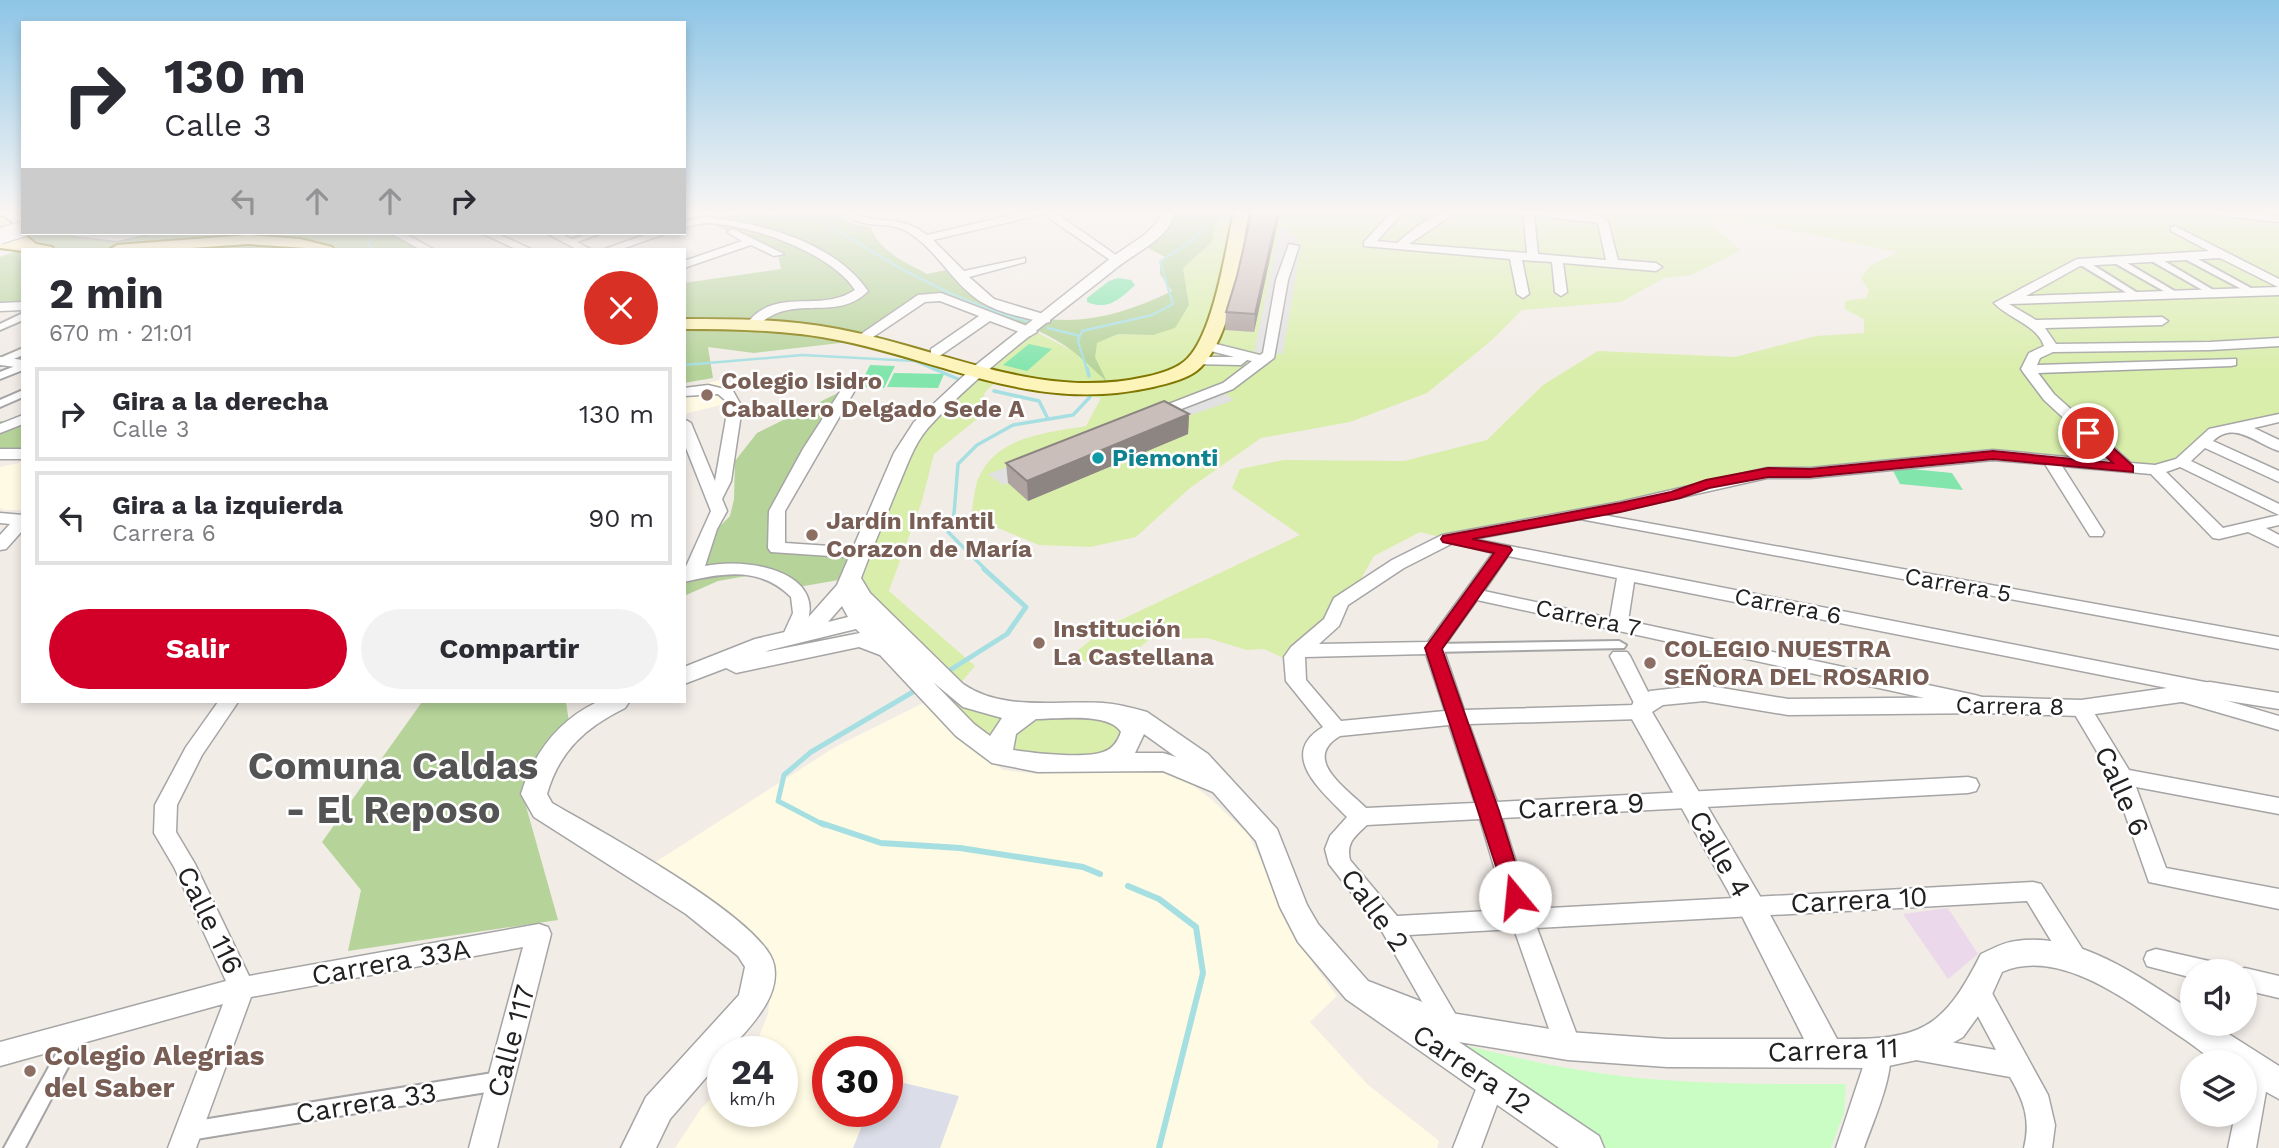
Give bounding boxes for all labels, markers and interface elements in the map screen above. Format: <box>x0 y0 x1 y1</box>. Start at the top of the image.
text: 130 m <box>164 47 306 105</box>
icon: right <box>49 49 140 140</box>
text: Calle 3 <box>164 106 272 144</box>
icon: left <box>225 182 263 220</box>
icon: ahead <box>298 182 336 220</box>
icon: ahead <box>371 182 409 220</box>
icon: right <box>444 182 482 220</box>
text: 2 min <box>49 269 164 318</box>
button: close <box>584 271 658 345</box>
text: 670 m · 21:01 <box>49 320 193 347</box>
place label: Colegio Isidro Caballero Delgado Sede A <box>721 367 1025 423</box>
text: Gira a la derecha <box>112 386 328 416</box>
marker: Colegio Isidro Caballero Delgado Sede A <box>699 387 715 403</box>
icon: right <box>53 395 91 433</box>
text: 130 m <box>579 399 654 429</box>
pin <box>2058 403 2118 463</box>
icon: arrive <box>2069 414 2107 452</box>
text: Calle 3 <box>112 416 189 443</box>
place label: Piemonti <box>1112 444 1218 472</box>
marker: Piemonti <box>1090 450 1106 466</box>
text: Gira a la izquierda <box>112 490 343 520</box>
icon: left <box>53 499 91 537</box>
text: 90 m <box>588 503 654 533</box>
place label: Jardín Infantil Corazon de María <box>826 507 1032 563</box>
text: Carrera 6 <box>112 520 216 547</box>
marker: Jardín Infantil Corazon de María <box>804 527 820 543</box>
street label: Carrera 5 <box>1903 562 2013 608</box>
street label: Carrera 6 <box>1732 582 1844 630</box>
street label: Carrera 7 <box>1533 593 1643 643</box>
button: Salir <box>49 609 347 689</box>
button: Compartir <box>361 609 658 689</box>
place label: Institución La Castellana <box>1053 615 1214 671</box>
marker: Institución La Castellana <box>1031 635 1047 651</box>
place label: COLEGIO NUESTRA SEÑORA DEL ROSARIO <box>1664 635 1930 691</box>
marker: COLEGIO NUESTRA SEÑORA DEL ROSARIO <box>1642 655 1658 671</box>
street label: Carrera 8 <box>1955 691 2065 721</box>
street label: Calle 6 <box>2088 741 2156 841</box>
district label: Comuna Caldas - El Reposo <box>248 744 538 832</box>
street label: Carrera 9 <box>1517 786 1645 826</box>
street label: Calle 4 <box>1682 805 1758 903</box>
position arrow <box>1478 860 1552 934</box>
street label: Calle 116 <box>170 861 250 979</box>
street label: Calle 2 <box>1334 862 1416 958</box>
street label: Carrera 10 <box>1790 880 1928 920</box>
street label: Carrera 33A <box>309 932 473 992</box>
map controls <box>2180 959 2257 1127</box>
button: sound <box>2180 959 2257 1036</box>
street label: Calle 117 <box>480 981 542 1101</box>
street label: Carrera 12 <box>1406 1017 1538 1121</box>
street label: Carrera 11 <box>1767 1031 1899 1069</box>
speed limit sign: 30 <box>812 1036 903 1127</box>
place label: Colegio Alegrias del Saber <box>44 1039 265 1104</box>
button: layers <box>2180 1050 2257 1127</box>
text: 24 <box>731 1051 774 1093</box>
marker: Colegio Alegrias del Saber <box>22 1063 38 1079</box>
street label: Carrera 33 <box>293 1076 439 1130</box>
text: km/h <box>729 1088 776 1109</box>

